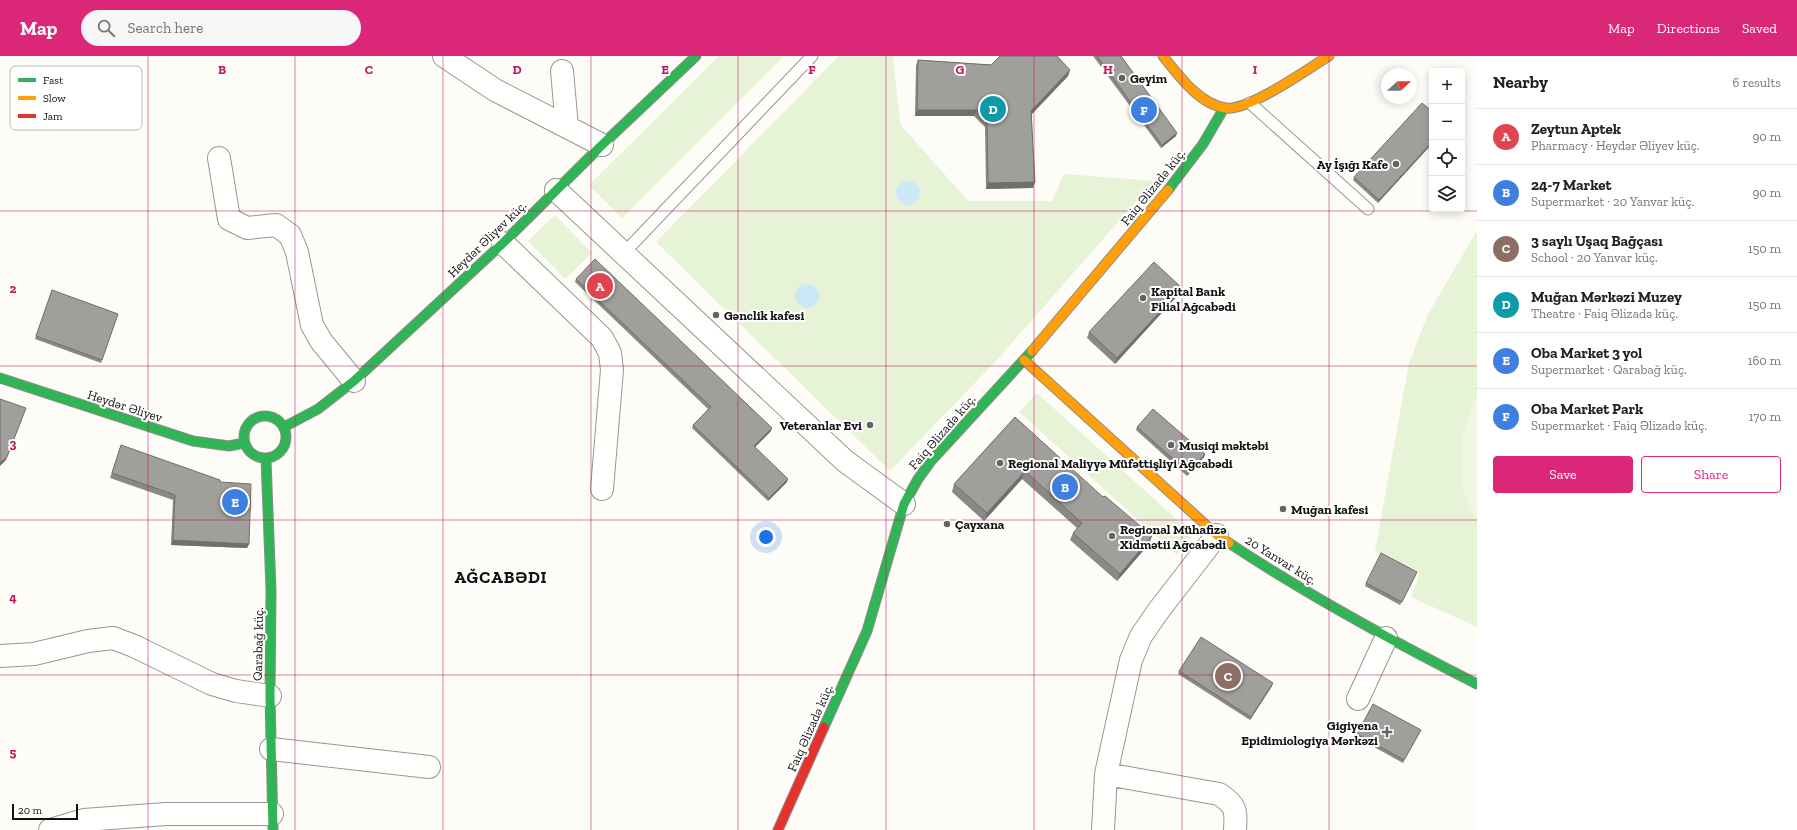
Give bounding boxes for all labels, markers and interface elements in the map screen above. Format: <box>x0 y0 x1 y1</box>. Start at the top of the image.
search box <box>81 10 361 46</box>
text: Map <box>20 17 57 40</box>
icon: search <box>95 17 117 39</box>
text: Search here <box>127 19 203 37</box>
text: Map <box>1608 20 1635 37</box>
text: Directions <box>1657 20 1720 37</box>
text: Saved <box>1742 20 1777 37</box>
text: B <box>218 62 226 77</box>
text: C <box>365 62 373 77</box>
text: D <box>512 62 522 77</box>
text: E <box>661 62 669 77</box>
text: F <box>808 62 816 77</box>
text: G <box>956 62 965 77</box>
text: H <box>1103 62 1113 77</box>
text: I <box>1253 62 1258 77</box>
legend <box>10 66 142 130</box>
north arrow <box>1381 68 1417 104</box>
map controls <box>1429 68 1465 212</box>
button: + <box>1429 68 1465 104</box>
place label: Geyim <box>1130 71 1168 86</box>
text: Nearby <box>1493 72 1548 92</box>
marker: Geyim <box>1117 73 1127 83</box>
text: Fast <box>43 74 64 87</box>
text: 6 results <box>1733 75 1781 90</box>
text: Slow <box>43 92 66 105</box>
pin: D <box>980 94 1006 124</box>
pin: F <box>1131 95 1157 125</box>
button: − <box>1429 104 1465 140</box>
text: Jam <box>43 110 63 123</box>
text: Zeytun Aptek <box>1531 120 1621 138</box>
text: A <box>1502 129 1510 144</box>
text: 90 m <box>1752 129 1781 144</box>
text: Pharmacy · Heydər Əliyev küç. <box>1531 138 1699 153</box>
button: locate <box>1429 140 1465 176</box>
street label: Faiq Əlizadə küç. <box>1118 146 1188 228</box>
place label: Ay İşığı Kafe <box>1317 157 1389 172</box>
marker: Ay İşığı Kafe <box>1391 159 1401 169</box>
button: layers <box>1429 176 1465 212</box>
text: 24-7 Market <box>1531 176 1612 194</box>
text: B <box>1502 185 1510 200</box>
text: 90 m <box>1752 185 1781 200</box>
text: Supermarket · 20 Yanvar küç. <box>1531 194 1694 209</box>
street label: Heydər Əliyev küç. <box>445 198 529 280</box>
text: 3 saylı Uşaq Bağçası <box>1531 232 1663 250</box>
text: C <box>1502 241 1510 256</box>
text: 150 m <box>1748 241 1781 256</box>
text: School · 20 Yanvar küç. <box>1531 250 1658 265</box>
pin: A <box>587 271 613 301</box>
text: 2 <box>10 281 17 296</box>
place label: Kapital Bank Filial Ağcabədi <box>1151 284 1236 314</box>
text: Muğan Mərkəzi Muzey <box>1531 288 1682 306</box>
marker: Kapital Bank Filial Ağcabədi <box>1138 293 1148 303</box>
text: D <box>1501 297 1511 312</box>
text: 150 m <box>1748 297 1781 312</box>
text: Theatre · Faiq Əlizadə küç. <box>1531 306 1678 321</box>
place label: Gənclik kafesi <box>724 308 805 323</box>
marker: Gənclik kafesi <box>711 310 721 320</box>
text: Oba Market 3 yol <box>1531 344 1642 362</box>
text: E <box>1502 353 1510 368</box>
text: 160 m <box>1747 353 1781 368</box>
text: Supermarket · Qarabağ küç. <box>1531 362 1687 377</box>
street label: Heydər Əliyev <box>86 387 165 425</box>
street label: Faiq Əlizadə küç. <box>905 392 979 472</box>
text: Oba Market Park <box>1531 400 1643 418</box>
text: F <box>1502 409 1510 424</box>
text: 170 m <box>1748 409 1781 424</box>
place label: Veteranlar Evi <box>780 418 862 433</box>
text: Supermarket · Faiq Əlizadə küç. <box>1531 418 1707 433</box>
marker: Veteranlar Evi <box>865 420 875 430</box>
text: 3 <box>10 436 17 451</box>
place label: Musiqi məktəbi <box>1179 438 1269 453</box>
marker: Musiqi məktəbi <box>1166 440 1176 450</box>
place label: Regional Maliyyə Müfəttişliyi Ağcabədi <box>1008 456 1233 471</box>
button: Save <box>1493 456 1633 493</box>
button: Share <box>1641 456 1781 493</box>
marker: Regional Maliyyə Müfəttişliyi Ağcabədi <box>995 458 1005 468</box>
pin: B <box>1052 472 1078 502</box>
pin: E <box>222 487 248 517</box>
place label: Muğan kafesi <box>1291 502 1369 517</box>
marker: Muğan kafesi <box>1278 504 1288 514</box>
place label: Çayxana <box>955 517 1005 532</box>
marker: Çayxana <box>942 519 952 529</box>
place label: Regional Mühafizə Xidmətii Ağcabədi <box>1120 522 1226 552</box>
your location <box>756 527 776 547</box>
marker: Regional Mühafizə Xidmətii Ağcabədi <box>1107 531 1117 541</box>
street label: 20 Yanvar küç. <box>1243 532 1319 588</box>
district label: AĞCABƏDI <box>454 567 548 587</box>
text: 4 <box>9 590 17 605</box>
street label: Qarabağ küç. <box>250 607 266 681</box>
pin: C <box>1215 661 1241 691</box>
street label: Faiq Əlizadə küç. <box>784 682 836 774</box>
place label: Gigiyena Epidimiologiya Mərkəzi <box>1241 718 1378 748</box>
marker: Gigiyena Epidimiologiya Mərkəzi <box>1381 726 1393 738</box>
text: 5 <box>10 745 17 760</box>
scale bar <box>12 802 78 821</box>
text: 20 m <box>18 804 42 817</box>

